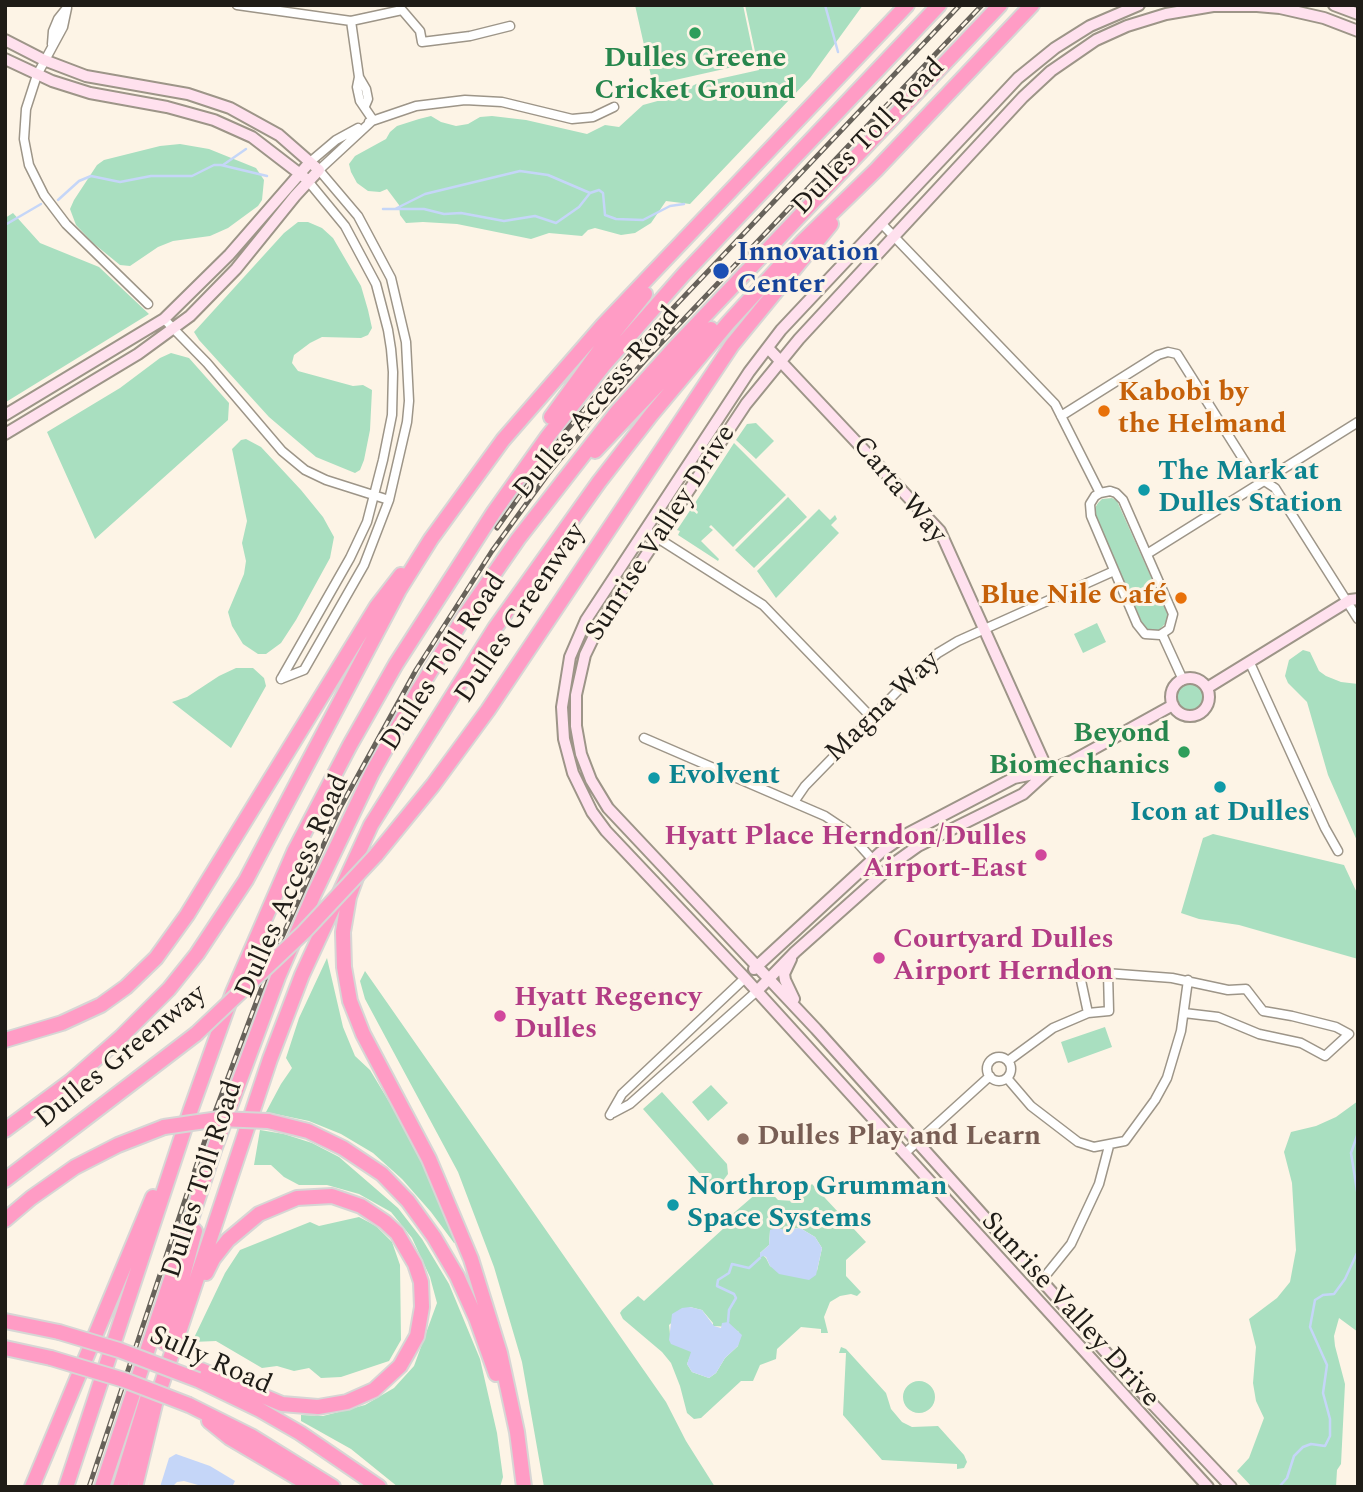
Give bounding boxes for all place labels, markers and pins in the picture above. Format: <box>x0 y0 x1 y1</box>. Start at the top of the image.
marker: Dulles Greene Cricket Ground <box>687 25 703 41</box>
place label: Dulles Greene Cricket Ground <box>594 44 796 110</box>
place label: Innovation Center <box>737 238 879 304</box>
marker: Innovation Center <box>711 261 731 281</box>
place label: Kabobi by the Helmand <box>1118 378 1287 444</box>
marker: Kabobi by the Helmand <box>1096 403 1112 419</box>
place label: The Mark at Dulles Station <box>1158 457 1342 523</box>
marker: The Mark at Dulles Station <box>1136 482 1152 498</box>
place label: Blue Nile Café <box>980 581 1167 615</box>
marker: Blue Nile Café <box>1173 590 1189 606</box>
place label: Beyond Biomechanics <box>989 719 1170 785</box>
marker: Beyond Biomechanics <box>1176 744 1192 760</box>
place label: Evolvent <box>668 761 780 795</box>
marker: Evolvent <box>646 770 662 786</box>
marker: Icon at Dulles <box>1212 779 1228 795</box>
place label: Icon at Dulles <box>1130 798 1310 832</box>
place label: Hyatt Place Herndon/Dulles Airport-East <box>664 822 1027 888</box>
marker: Hyatt Place Herndon/Dulles Airport-East <box>1033 847 1049 863</box>
place label: Courtyard Dulles Airport Herndon <box>893 925 1114 991</box>
marker: Courtyard Dulles Airport Herndon <box>871 950 887 966</box>
place label: Hyatt Regency Dulles <box>514 983 701 1049</box>
marker: Hyatt Regency Dulles <box>492 1008 508 1024</box>
place label: Dulles Play and Learn <box>757 1122 1041 1156</box>
marker: Dulles Play and Learn <box>735 1131 751 1147</box>
place label: Northrop Grumman Space Systems <box>687 1172 947 1238</box>
marker: Northrop Grumman Space Systems <box>665 1197 681 1213</box>

